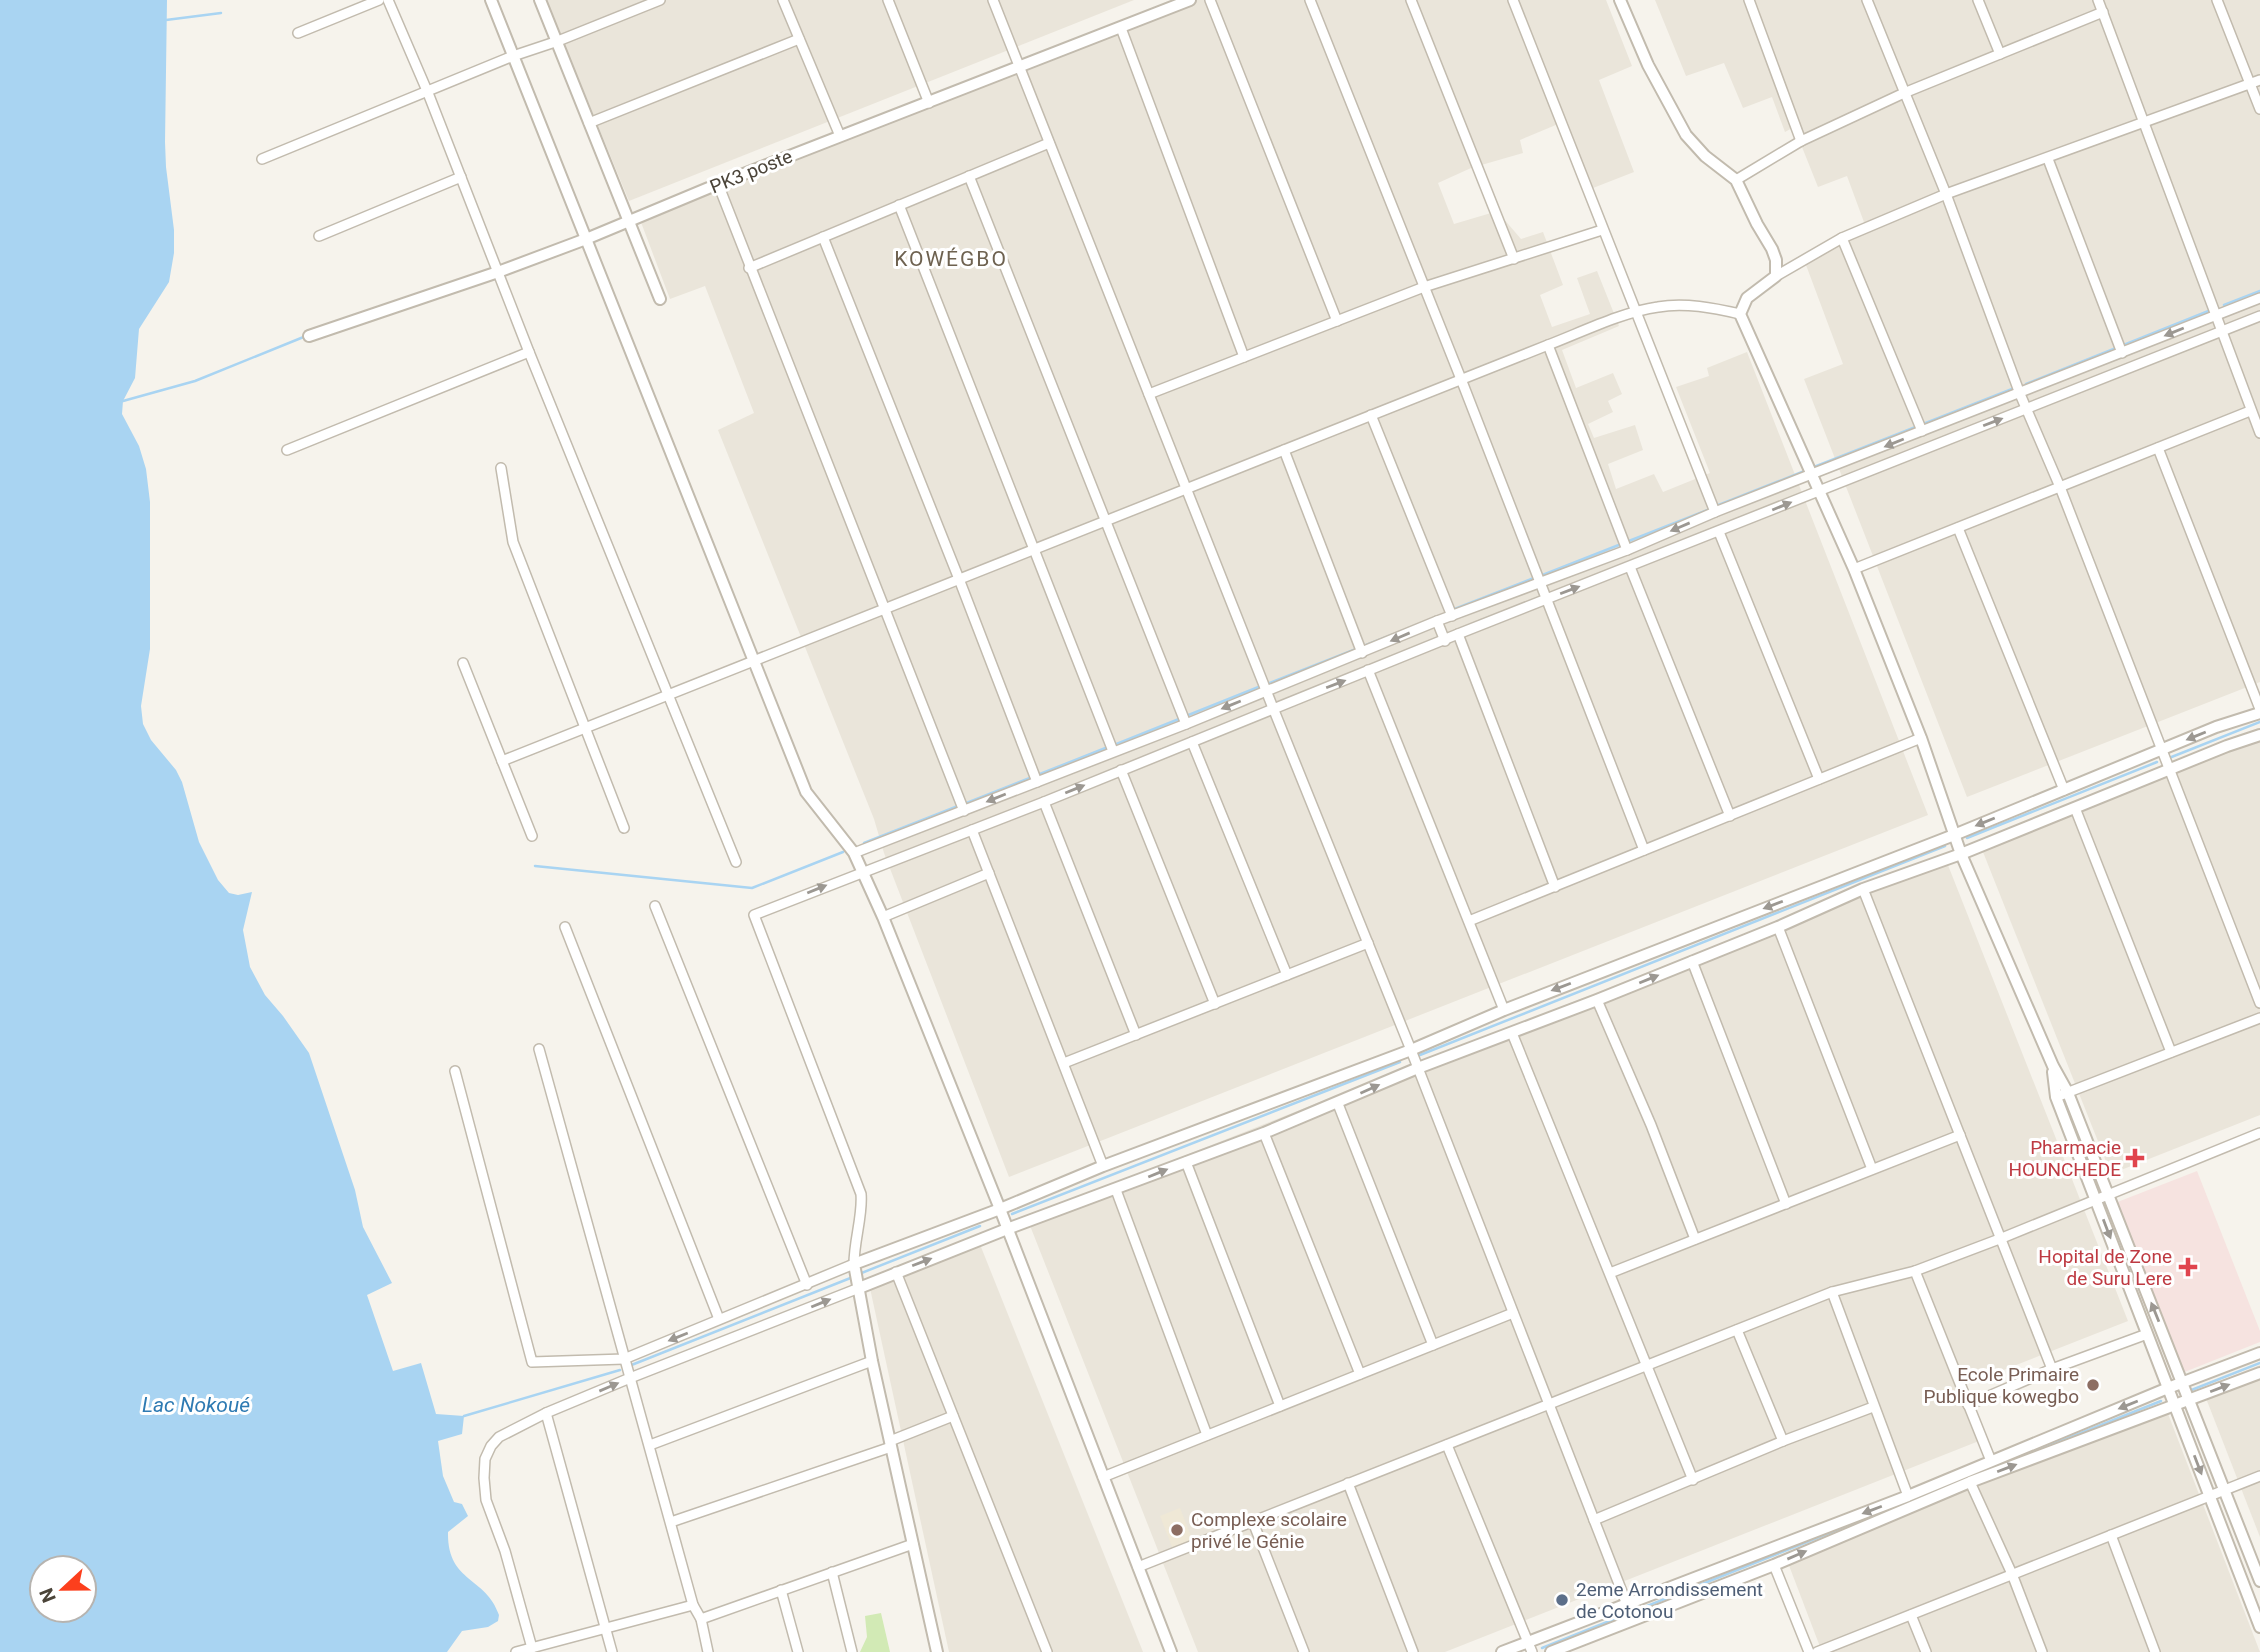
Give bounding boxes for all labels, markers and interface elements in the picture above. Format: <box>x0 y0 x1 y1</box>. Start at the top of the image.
street label: PK3 poste <box>707 145 796 198</box>
district label: KOWÉGBO <box>894 247 1008 271</box>
one-way arrow <box>2163 327 2184 338</box>
one-way arrow <box>1983 416 2004 427</box>
one-way arrow <box>1883 437 1904 448</box>
one-way arrow <box>1772 501 1793 512</box>
one-way arrow <box>1669 522 1690 533</box>
one-way arrow <box>1560 584 1581 595</box>
one-way arrow <box>1389 632 1410 643</box>
one-way arrow <box>1326 678 1347 689</box>
one-way arrow <box>1220 700 1241 711</box>
one-way arrow <box>2185 730 2206 741</box>
one-way arrow <box>1064 783 1085 794</box>
one-way arrow <box>986 792 1007 803</box>
one-way arrow <box>1975 817 1996 828</box>
one-way arrow <box>807 884 828 895</box>
one-way arrow <box>1763 900 1784 911</box>
one-way arrow <box>1639 973 1660 984</box>
one-way arrow <box>1551 982 1572 993</box>
one-way arrow <box>1359 1083 1380 1094</box>
place label: Pharmacie HOUNCHEDE <box>2009 1136 2121 1181</box>
marker: Pharmacie HOUNCHEDE <box>2127 1150 2143 1166</box>
one-way arrow <box>1148 1168 1169 1179</box>
one-way arrow <box>2102 1219 2113 1240</box>
place label: Hopital de Zone de Suru Lere <box>2038 1245 2172 1290</box>
one-way arrow <box>912 1256 933 1267</box>
marker: Hopital de Zone de Suru Lere <box>2178 1257 2198 1277</box>
one-way arrow <box>810 1297 831 1308</box>
one-way arrow <box>2150 1302 2161 1323</box>
one-way arrow <box>667 1331 688 1342</box>
place label: Ecole Primaire Publique kowegbo <box>1924 1363 2079 1408</box>
marker: Ecole Primaire Publique kowegbo <box>2085 1377 2101 1393</box>
one-way arrow <box>599 1381 620 1392</box>
one-way arrow <box>2209 1382 2230 1393</box>
water label: Lac Nokoué <box>142 1393 250 1417</box>
one-way arrow <box>2117 1399 2138 1410</box>
one-way arrow <box>2192 1454 2203 1475</box>
one-way arrow <box>1997 1463 2018 1474</box>
one-way arrow <box>1862 1504 1883 1515</box>
place label: Complexe scolaire privé le Génie <box>1191 1508 1347 1553</box>
marker: Complexe scolaire privé le Génie <box>1169 1522 1185 1538</box>
one-way arrow <box>1786 1549 1807 1560</box>
north arrow <box>28 1554 98 1624</box>
place label: 2eme Arrondissement de Cotonou <box>1576 1578 1763 1623</box>
text: N <box>35 1585 61 1606</box>
marker: 2eme Arrondissement de Cotonou <box>1554 1592 1570 1608</box>

